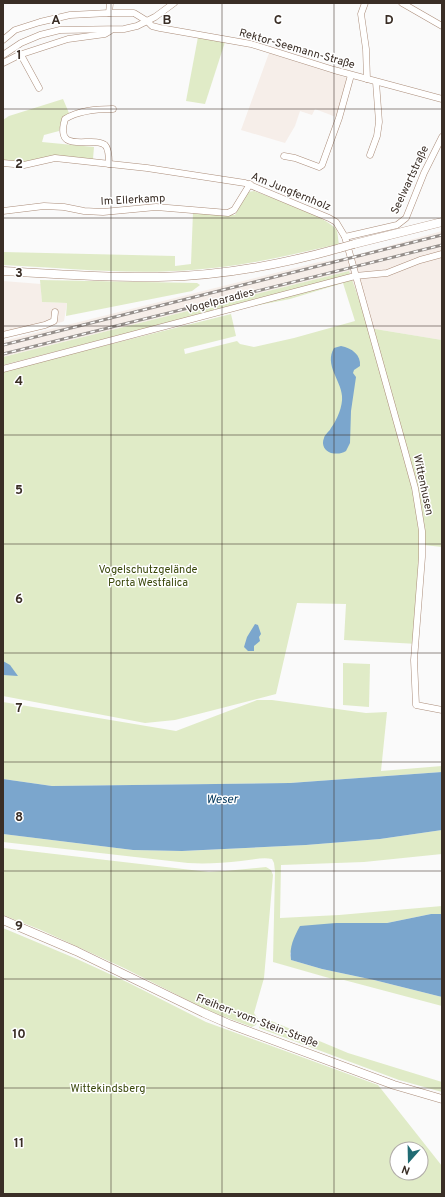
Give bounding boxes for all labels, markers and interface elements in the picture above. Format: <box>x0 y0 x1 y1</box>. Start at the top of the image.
text: A <box>51 13 61 29</box>
text: B <box>163 13 172 29</box>
text: C <box>274 13 282 29</box>
text: D <box>384 13 394 29</box>
street label: Rektor-Seemann-Straße <box>237 26 357 72</box>
text: 1 <box>16 48 22 64</box>
street label: Seelwartstraße <box>388 143 432 217</box>
text: 2 <box>15 157 23 173</box>
street label: Am Jungfernholz <box>249 170 333 214</box>
street label: Im Ellerkamp <box>100 191 166 209</box>
text: 3 <box>15 266 23 282</box>
street label: Vogelparadies <box>185 285 255 317</box>
text: 4 <box>15 374 23 390</box>
street label: Wittenhusen <box>410 453 436 517</box>
text: 5 <box>15 483 23 499</box>
park label: Vogelschutzgelände Porta Westfalica <box>98 563 198 590</box>
text: 6 <box>15 592 23 608</box>
text: 7 <box>16 701 23 717</box>
water label: Weser <box>206 792 239 808</box>
text: 8 <box>15 810 23 826</box>
text: 9 <box>15 919 23 935</box>
street label: Freiherr-vom-Stein-Straße <box>194 991 320 1051</box>
text: 10 <box>12 1027 26 1043</box>
park label: Wittekindsberg <box>71 1082 145 1096</box>
text: 11 <box>14 1136 24 1152</box>
north arrow <box>389 1141 429 1181</box>
text: N <box>400 1162 412 1177</box>

